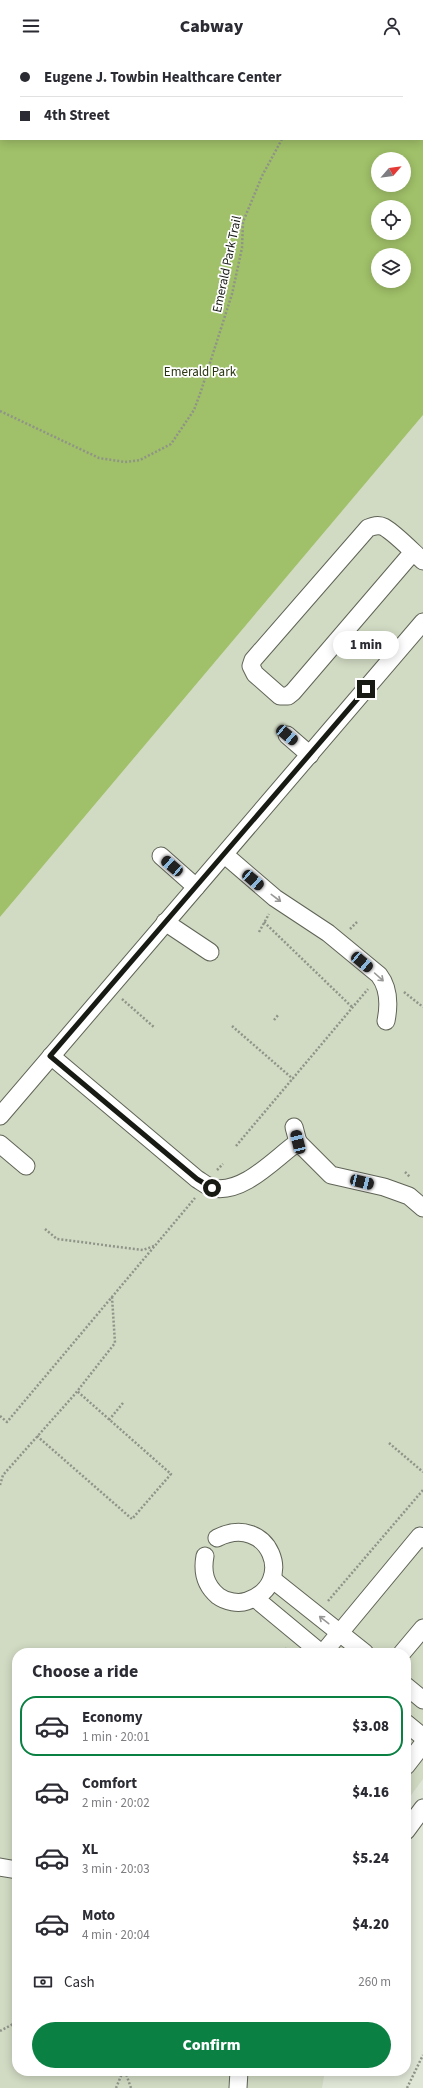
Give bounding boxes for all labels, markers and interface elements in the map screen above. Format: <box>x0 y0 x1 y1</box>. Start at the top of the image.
text: Cabway <box>180 14 243 39</box>
icon: menu <box>20 15 42 37</box>
icon: person <box>381 15 403 37</box>
text: Eugene J. Towbin Healthcare Center <box>44 67 282 88</box>
text: 4th Street <box>44 105 110 126</box>
north arrow <box>371 152 411 192</box>
map controls <box>371 152 411 288</box>
button: locate <box>371 200 411 240</box>
street label: Emerald Park Trail <box>208 214 246 314</box>
button: layers <box>371 248 411 288</box>
park label: Emerald Park <box>164 363 237 381</box>
callout: 1 min <box>333 631 399 659</box>
text: 1 min <box>350 636 382 654</box>
route end <box>357 680 375 698</box>
car <box>274 723 300 747</box>
car <box>159 854 185 878</box>
car <box>240 868 266 892</box>
one-way arrow <box>270 894 281 902</box>
car <box>349 950 375 974</box>
one-way arrow <box>374 972 384 981</box>
car <box>289 1129 307 1155</box>
car <box>349 1173 375 1191</box>
route start <box>203 1179 221 1197</box>
one-way arrow <box>318 1616 329 1624</box>
text: Choose a ride <box>32 1659 138 1684</box>
text: Economy <box>82 1707 143 1728</box>
icon: car <box>34 1708 70 1744</box>
text: $3.08 <box>352 1716 389 1737</box>
text: 1 min · 20:01 <box>82 1728 150 1746</box>
text: Comfort <box>82 1773 137 1794</box>
icon: car <box>34 1774 70 1810</box>
text: $4.16 <box>352 1782 389 1803</box>
text: 2 min · 20:02 <box>82 1794 150 1812</box>
text: XL <box>82 1839 98 1860</box>
icon: car <box>34 1840 70 1876</box>
text: $5.24 <box>352 1848 389 1869</box>
text: 3 min · 20:03 <box>82 1860 150 1878</box>
text: Moto <box>82 1905 115 1926</box>
icon: car <box>34 1906 70 1942</box>
text: $4.20 <box>352 1914 389 1935</box>
text: 4 min · 20:04 <box>82 1926 150 1944</box>
icon: cash <box>32 1971 54 1993</box>
text: Cash <box>64 1972 95 1993</box>
text: 260 m <box>358 1973 391 1991</box>
button: Confirm <box>32 2022 391 2068</box>

